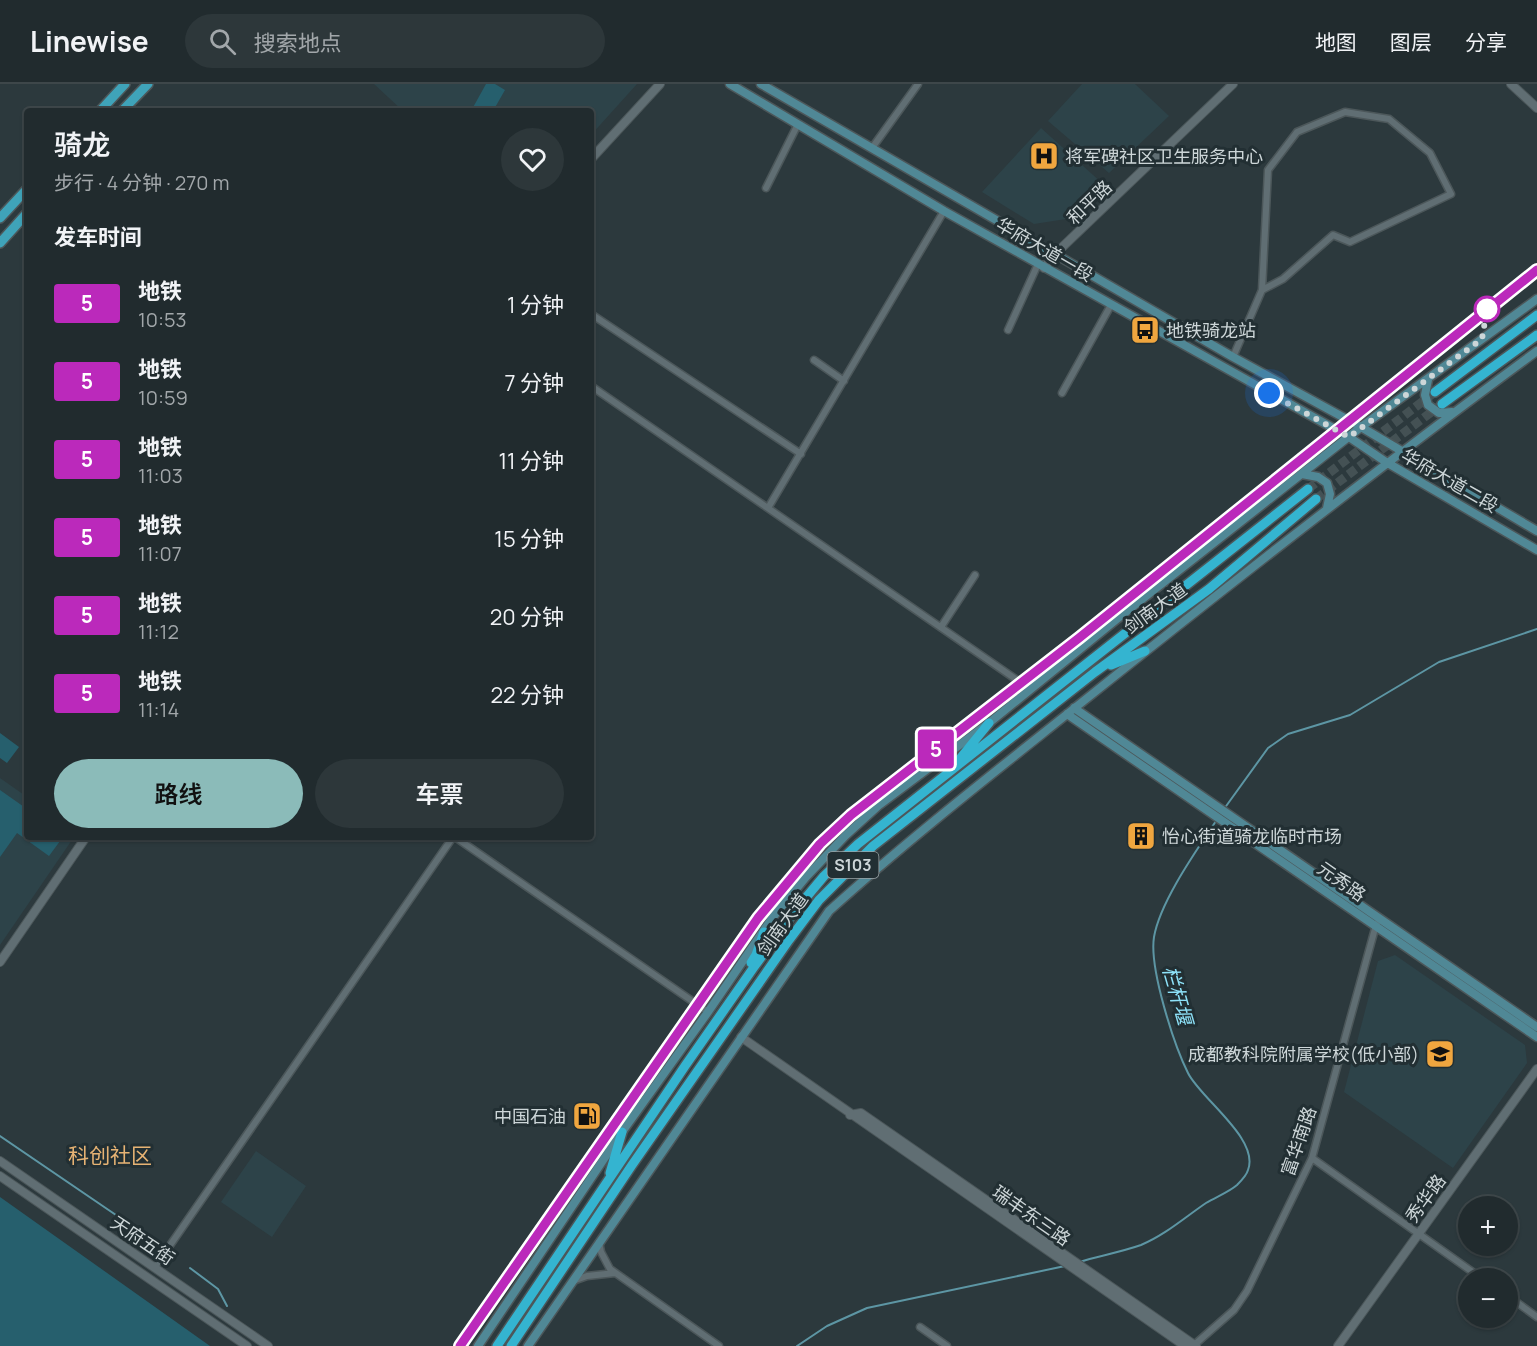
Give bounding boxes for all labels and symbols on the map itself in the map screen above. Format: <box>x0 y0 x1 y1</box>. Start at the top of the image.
hospital icon: 将军碑社区卫生服务中心 <box>1028 140 1060 172</box>
place label: 将军碑社区卫生服务中心 <box>1065 144 1263 168</box>
street label: 和平路 <box>1061 175 1117 229</box>
street label: 华府大道一段 <box>992 212 1098 286</box>
unlabelled marker <box>1474 296 1500 322</box>
bus stop icon: 地铁骑龙站 <box>1129 314 1161 346</box>
place label: 地铁骑龙站 <box>1166 318 1256 342</box>
your location <box>1254 378 1284 408</box>
street label: 华府大道二段 <box>1397 443 1503 517</box>
street label: 剑南大道 <box>1119 577 1191 639</box>
line badge: 5 <box>916 730 956 768</box>
building icon: 怡心街道骑龙临时市场 <box>1125 820 1157 852</box>
place label: 怡心街道骑龙临时市场 <box>1162 824 1342 848</box>
road number: S103 <box>828 852 878 878</box>
street label: 元秀路 <box>1313 856 1371 906</box>
street label: 剑南大道 <box>751 888 813 960</box>
water label: 栏杆堰 <box>1157 962 1200 1030</box>
school or university icon: 成都教科院附属学校(低小部) <box>1424 1038 1456 1070</box>
place label: 成都教科院附属学校(低小部) <box>1188 1042 1419 1066</box>
fuel station icon: 中国石油 <box>571 1100 603 1132</box>
street label: 富华南路 <box>1275 1103 1321 1179</box>
place label: 中国石油 <box>494 1104 566 1128</box>
district label: 科创社区 <box>68 1141 152 1169</box>
street label: 秀华路 <box>1399 1169 1451 1227</box>
street label: 瑞丰东三路 <box>988 1179 1076 1251</box>
street label: 天府五街 <box>106 1210 180 1270</box>

